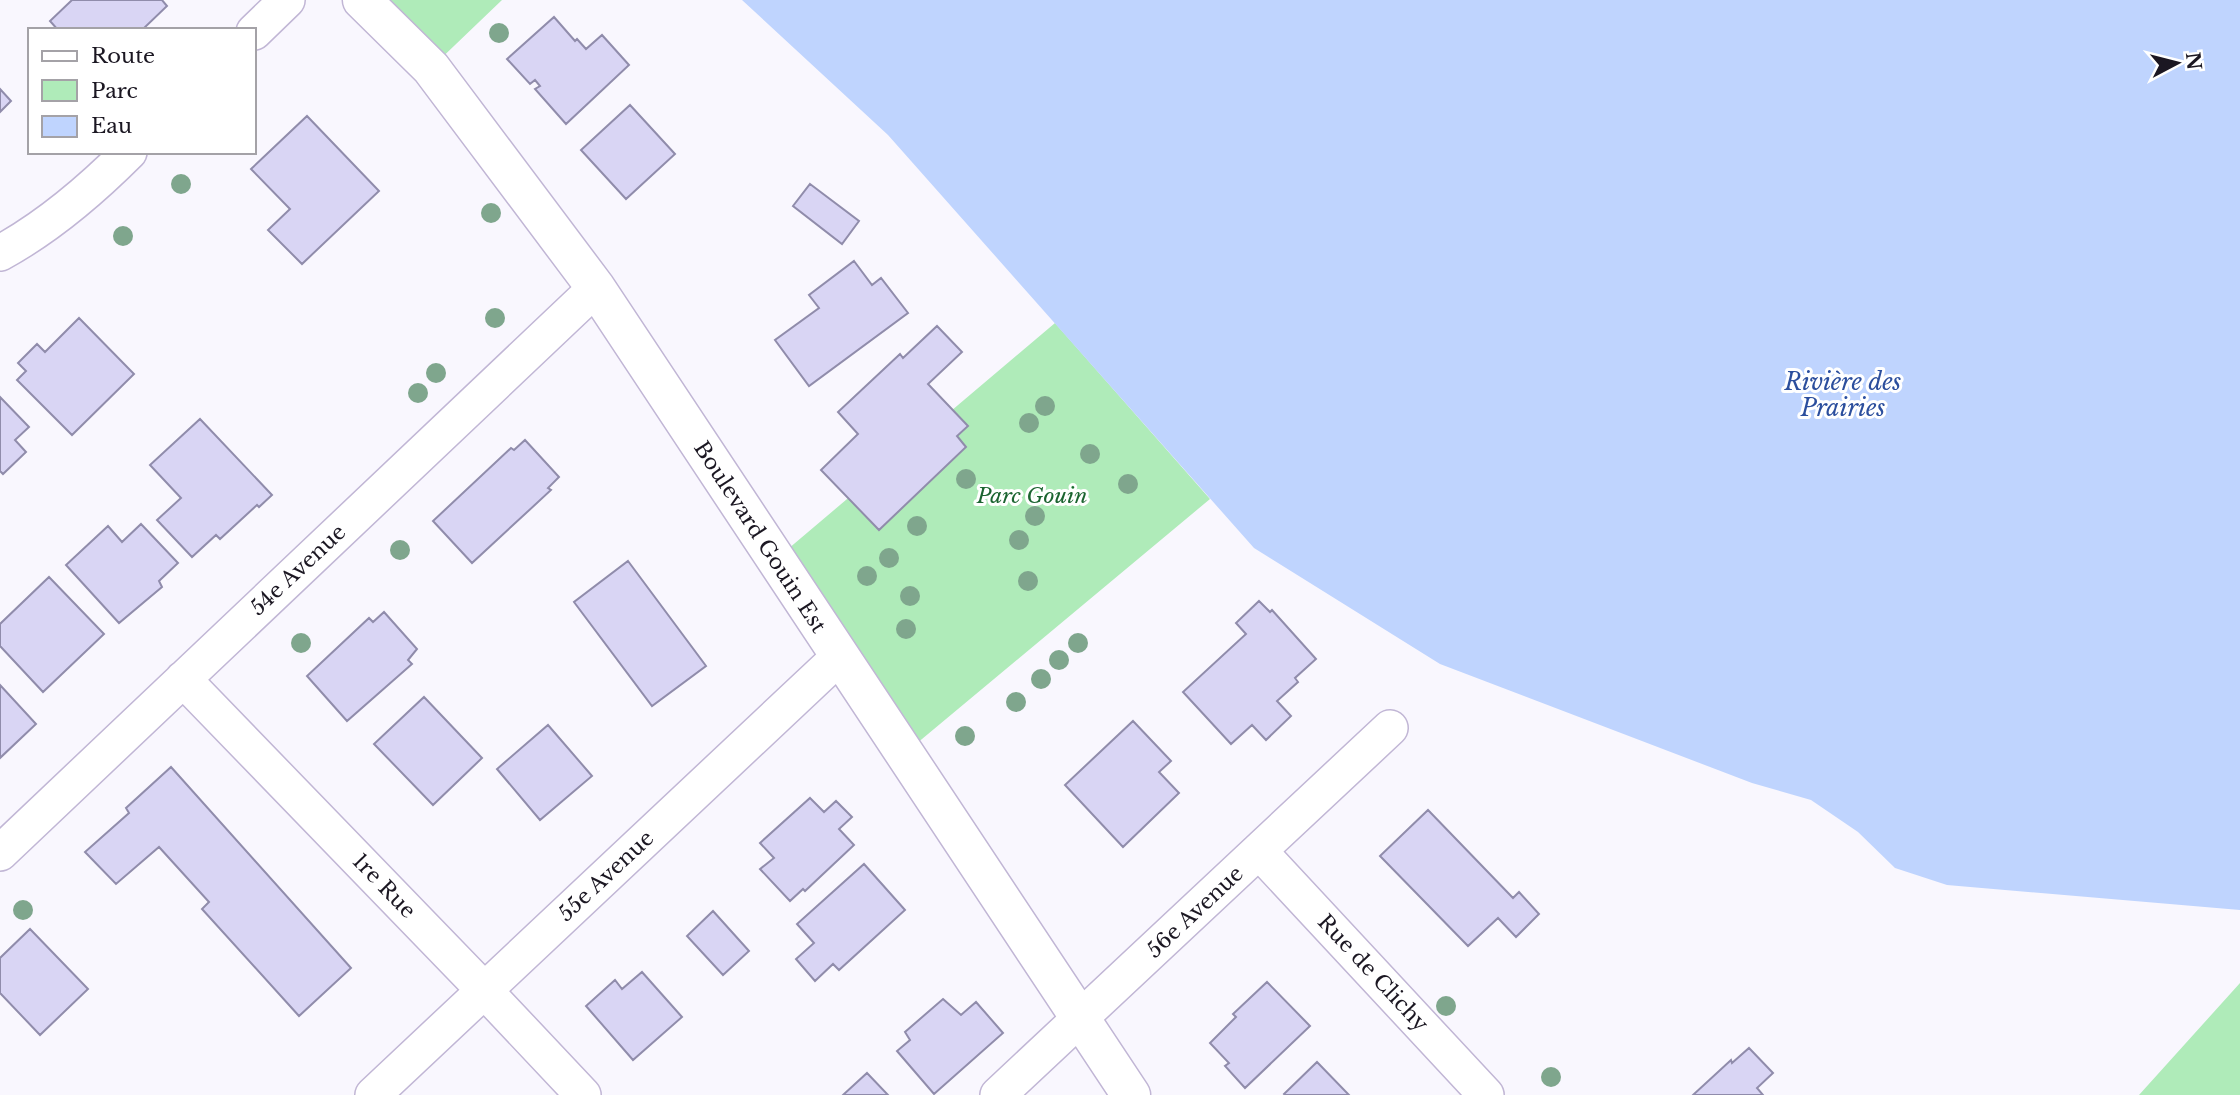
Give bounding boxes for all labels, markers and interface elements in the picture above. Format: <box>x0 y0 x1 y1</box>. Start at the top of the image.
legend <box>28 28 256 154</box>
north arrow <box>2142 28 2212 98</box>
text: Route <box>91 43 155 69</box>
text: N <box>2181 51 2206 71</box>
text: Parc <box>91 78 138 104</box>
text: Eau <box>91 113 132 139</box>
water label: Rivière des Prairies <box>1784 368 1902 422</box>
street label: Boulevard Gouin Est <box>688 436 832 638</box>
park label: Parc Gouin <box>976 483 1087 509</box>
street label: 54e Avenue <box>245 519 351 621</box>
street label: 55e Avenue <box>553 825 659 927</box>
street label: 1re Rue <box>347 848 421 924</box>
street label: 56e Avenue <box>1141 861 1249 963</box>
street label: Rue de Clichy <box>1312 909 1434 1037</box>

